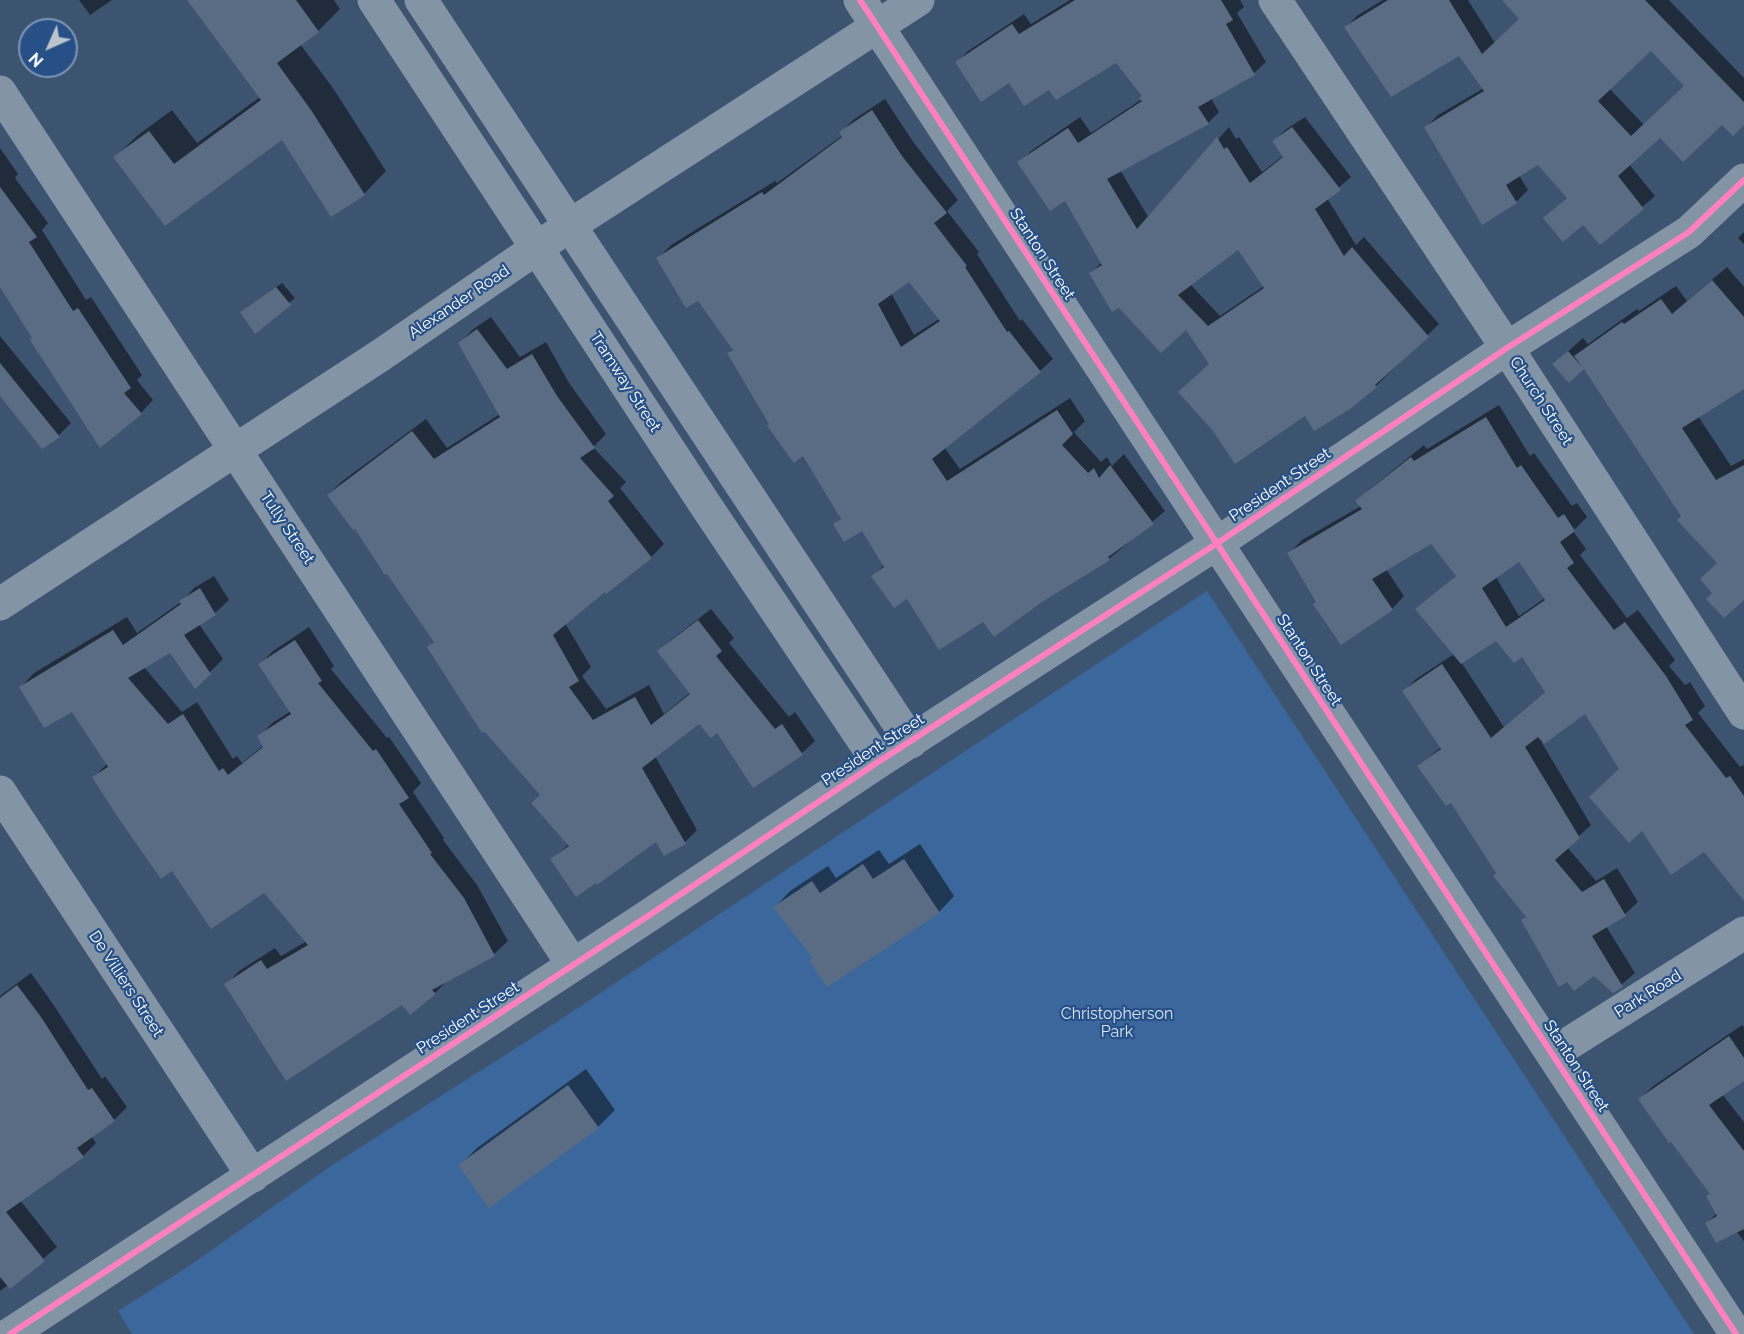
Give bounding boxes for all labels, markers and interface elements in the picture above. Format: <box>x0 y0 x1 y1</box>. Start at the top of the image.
north arrow <box>18 18 78 78</box>
text: N <box>25 49 47 71</box>
street label: Stanton Street <box>1005 205 1079 303</box>
street label: Alexander Road <box>405 261 513 343</box>
street label: Tramway Street <box>585 328 665 436</box>
street label: Church Street <box>1505 353 1577 449</box>
street label: President Street <box>1226 444 1334 526</box>
street label: Tully Street <box>256 488 318 568</box>
street label: Stanton Street <box>1272 611 1346 709</box>
street label: President Street <box>818 710 928 790</box>
street label: De Villiers Street <box>85 927 167 1041</box>
street label: Park Road <box>1611 966 1685 1022</box>
street label: President Street <box>413 978 523 1058</box>
park label: Christopherson Park <box>1061 1004 1173 1042</box>
street label: Stanton Street <box>1539 1017 1613 1115</box>

